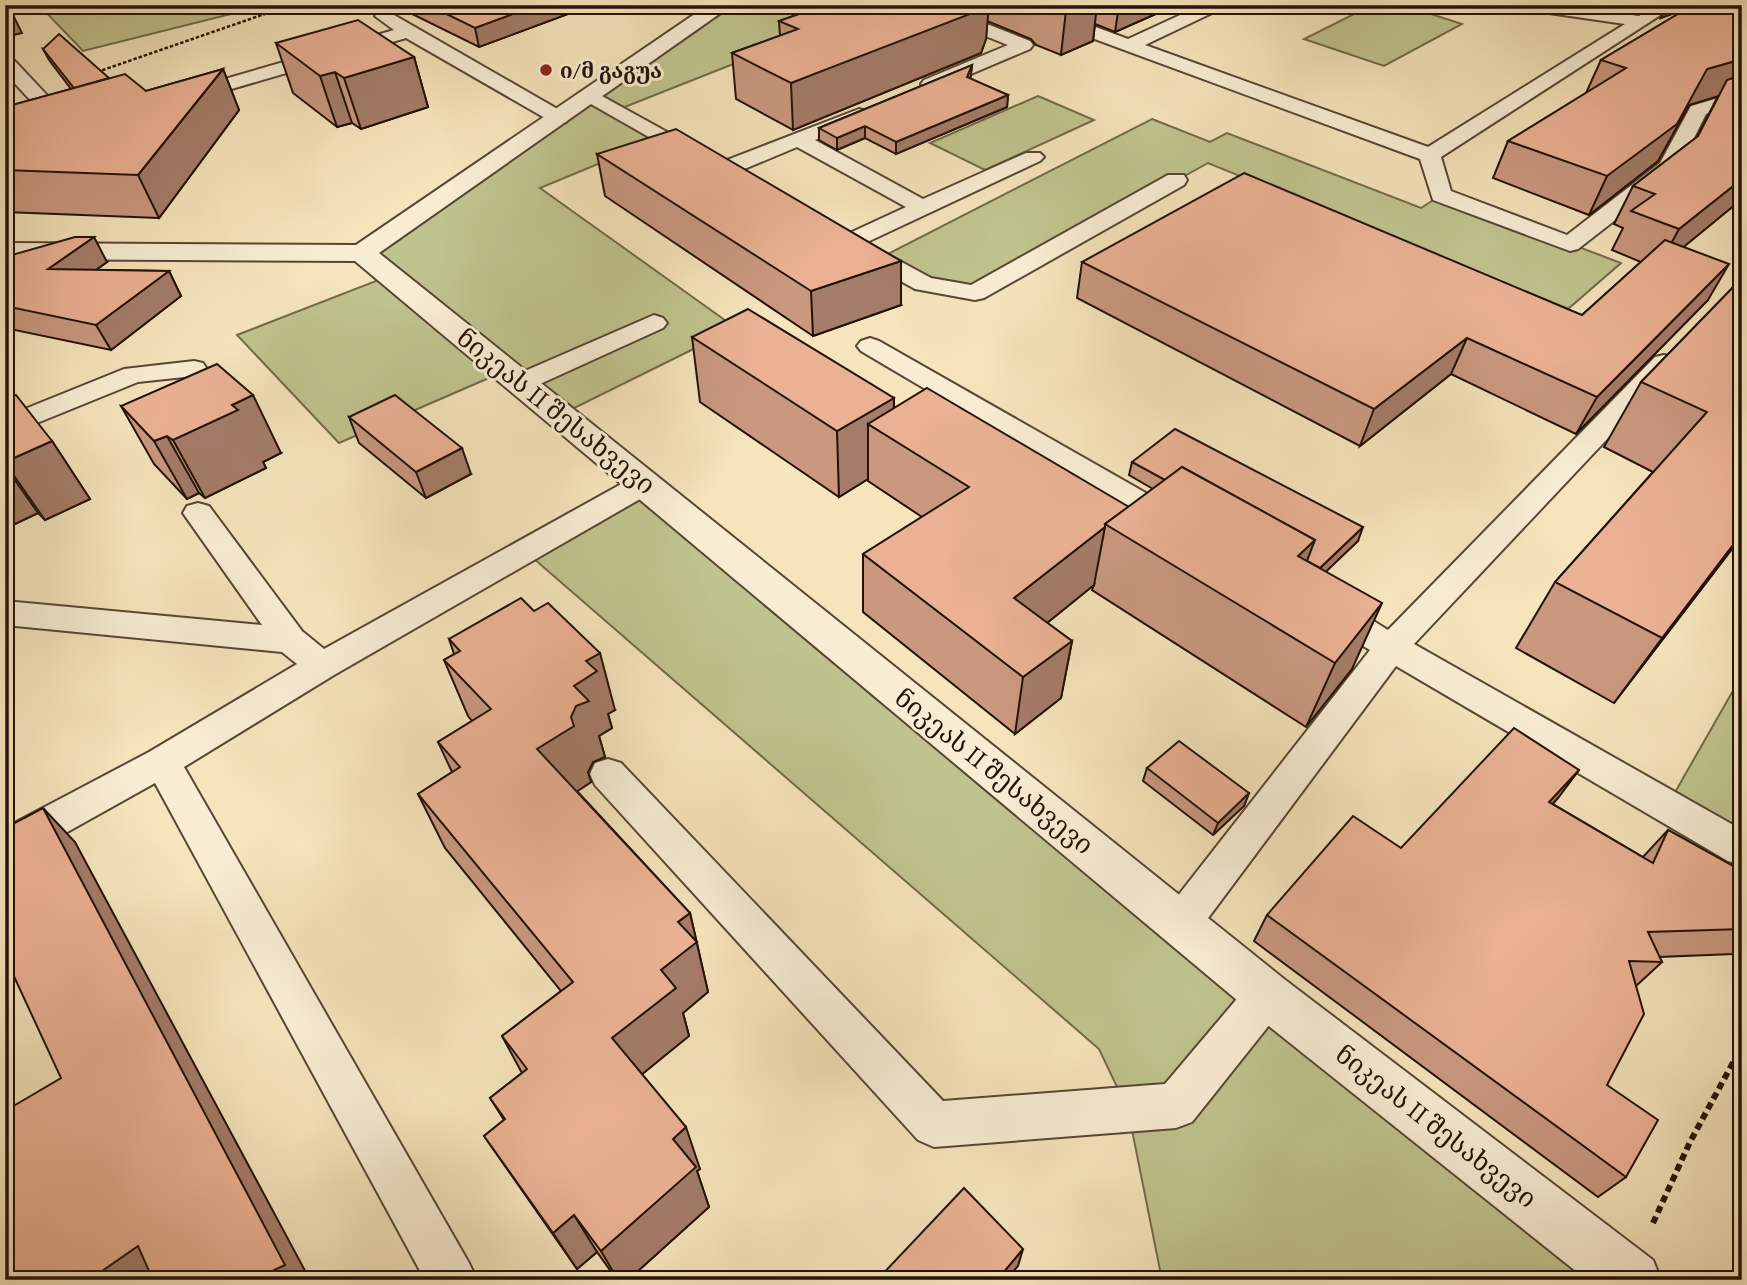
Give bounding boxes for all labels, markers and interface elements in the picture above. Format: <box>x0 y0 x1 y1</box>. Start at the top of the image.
place label: ი/მ გაგუა <box>560 57 662 84</box>
marker: ი/მ გაგუა <box>538 62 554 78</box>
street label: ნიკეას II შესახვევი <box>450 320 662 502</box>
street label: ნიკეას II შესახვევი <box>888 680 1100 862</box>
street label: ნიკეას II შესახვევი <box>1328 1037 1544 1215</box>

